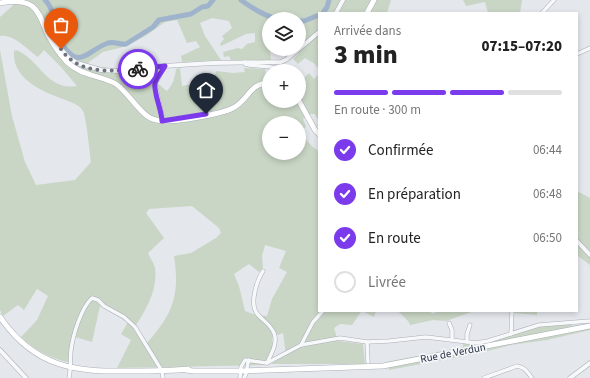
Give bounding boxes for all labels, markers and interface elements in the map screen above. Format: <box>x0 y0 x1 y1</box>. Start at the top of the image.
pin <box>44 8 78 49</box>
map controls <box>262 12 306 160</box>
button: layers <box>262 12 306 56</box>
icon: bag <box>50 14 72 36</box>
text: Arrivée dans <box>334 22 401 40</box>
text: 3 min <box>334 36 398 73</box>
text: 07:15–07:20 <box>481 36 562 57</box>
courier <box>118 49 158 89</box>
icon: bike <box>127 58 149 80</box>
button: + <box>262 64 306 108</box>
pin <box>189 73 223 114</box>
icon: home <box>195 79 217 101</box>
text: En route · 300 m <box>334 101 421 119</box>
button: − <box>262 116 306 160</box>
icon: check <box>334 139 356 161</box>
text: Confirmée <box>368 140 434 161</box>
text: 06:44 <box>533 141 562 159</box>
icon: check <box>334 183 356 205</box>
text: En préparation <box>368 184 461 205</box>
text: 06:48 <box>533 185 562 203</box>
icon: check <box>334 227 356 249</box>
text: En route <box>368 228 421 249</box>
text: 06:50 <box>533 229 562 247</box>
text: Livrée <box>368 272 406 293</box>
street label: Rue de Verdun <box>419 339 487 367</box>

